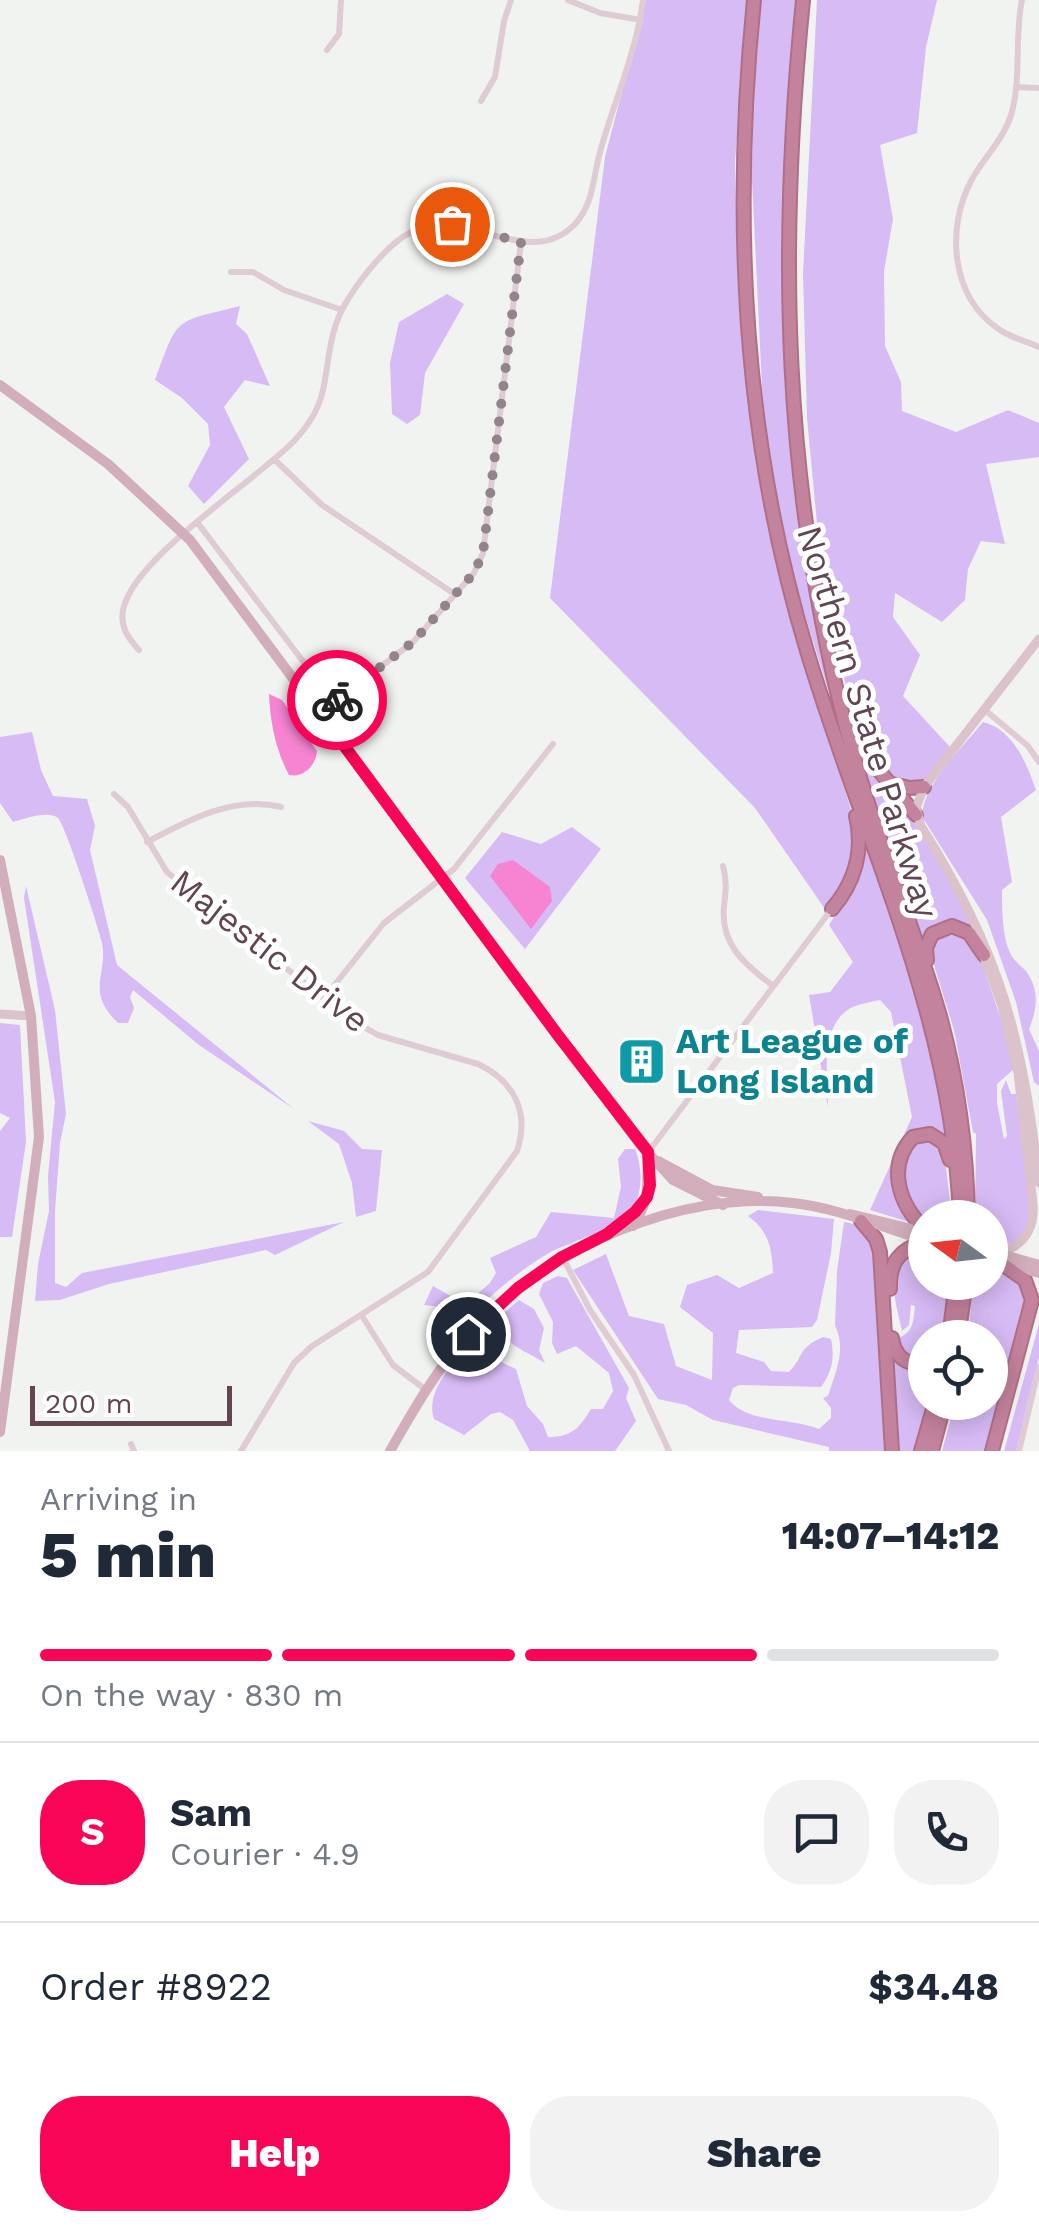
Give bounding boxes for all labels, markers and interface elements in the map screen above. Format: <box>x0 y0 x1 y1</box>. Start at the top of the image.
pin <box>410 182 495 267</box>
icon: bag <box>425 197 480 252</box>
street label: Northern State Parkway <box>788 521 948 923</box>
courier <box>287 650 387 750</box>
icon: bike <box>310 673 365 728</box>
street label: Majestic Drive <box>163 861 377 1041</box>
place label: Art League of Long Island <box>676 1020 909 1102</box>
building icon: Art League of Long Island <box>615 1035 667 1087</box>
north arrow <box>908 1200 1008 1300</box>
map controls <box>908 1200 1008 1420</box>
pin <box>426 1292 511 1377</box>
icon: home <box>441 1307 496 1362</box>
button: locate <box>908 1320 1008 1420</box>
scale bar <box>30 1381 232 1426</box>
text: 200 m <box>45 1387 132 1420</box>
text: Arriving in <box>40 1480 197 1518</box>
text: 14:07–14:12 <box>782 1514 999 1558</box>
text: 5 min <box>40 1517 216 1593</box>
text: On the way · 830 m <box>40 1676 343 1714</box>
button: chat <box>764 1780 869 1885</box>
button: phone <box>894 1780 999 1885</box>
text: Sam <box>170 1791 252 1835</box>
text: S <box>80 1810 105 1854</box>
text: Courier · 4.9 <box>170 1835 360 1873</box>
text: Order #8922 <box>40 1965 272 2009</box>
text: $34.48 <box>868 1965 999 2009</box>
button: Help <box>40 2096 510 2211</box>
button: Share <box>530 2096 999 2211</box>

